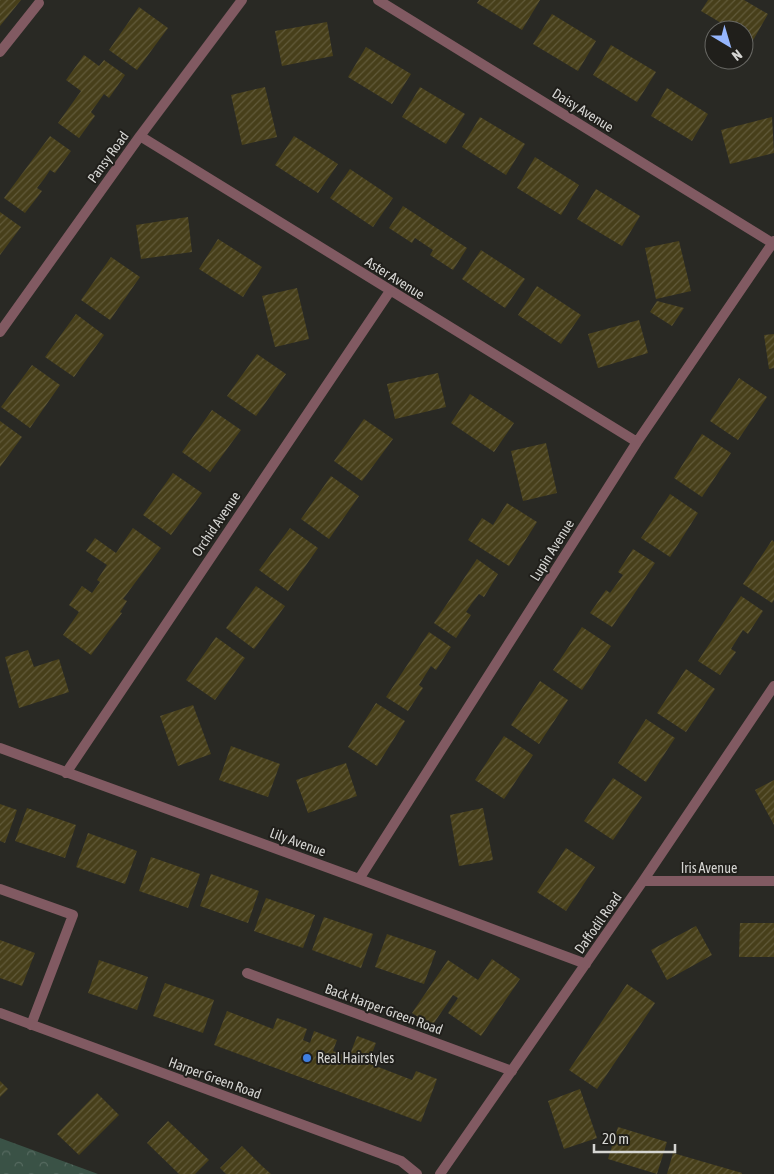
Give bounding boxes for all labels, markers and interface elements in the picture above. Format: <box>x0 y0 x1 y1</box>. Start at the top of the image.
north arrow <box>704 20 754 70</box>
text: N <box>729 46 745 64</box>
street label: Daisy Avenue <box>550 85 616 135</box>
street label: Pansy Road <box>84 128 132 186</box>
street label: Aster Avenue <box>362 254 428 302</box>
street label: Orchid Avenue <box>188 489 244 559</box>
street label: Lupin Avenue <box>527 516 577 584</box>
street label: Lily Avenue <box>268 824 328 860</box>
street label: Iris Avenue <box>681 860 737 876</box>
street label: Daffodil Road <box>571 889 625 957</box>
street label: Back Harper Green Road <box>323 980 445 1038</box>
place label: Real Hairstyles <box>317 1050 394 1066</box>
marker: Real Hairstyles <box>301 1052 313 1064</box>
street label: Harper Green Road <box>166 1054 264 1102</box>
scale bar <box>594 1122 675 1154</box>
text: 20 m <box>602 1130 629 1147</box>

